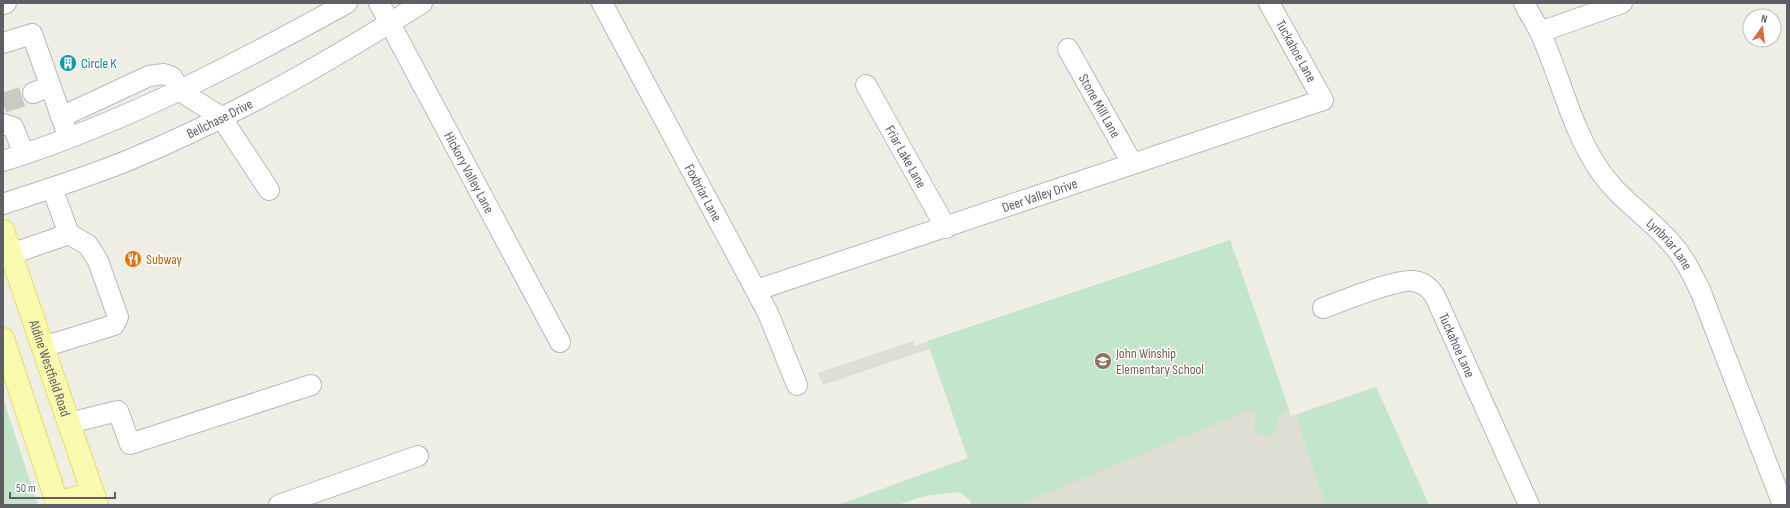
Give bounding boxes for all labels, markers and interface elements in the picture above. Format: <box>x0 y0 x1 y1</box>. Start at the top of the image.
north arrow <box>1742 8 1782 48</box>
text: N <box>1760 12 1769 26</box>
street label: Tuckahoe Lane <box>1272 17 1320 85</box>
building icon: Circle K <box>58 53 78 73</box>
place label: Circle K <box>81 55 117 72</box>
street label: Stone Mill Lane <box>1075 71 1124 141</box>
street label: Bellchase Drive <box>184 95 255 142</box>
street label: Friar Lake Lane <box>882 122 930 191</box>
street label: Hickory Valley Lane <box>441 129 498 216</box>
street label: Foxbriar Lane <box>681 161 726 224</box>
street label: Deer Valley Drive <box>1000 174 1079 216</box>
street label: Lynbriar Lane <box>1643 214 1696 273</box>
restaurant icon: Subway <box>123 249 143 269</box>
place label: Subway <box>146 251 183 268</box>
street label: Tuckahoe Lane <box>1435 310 1479 380</box>
street label: Aldine Westfield Road <box>25 317 74 419</box>
place label: John Winship Elementary School <box>1115 345 1204 378</box>
school or university icon: John Winship Elementary School <box>1093 351 1113 371</box>
scale bar <box>10 474 115 500</box>
text: 50 m <box>16 481 36 496</box>

